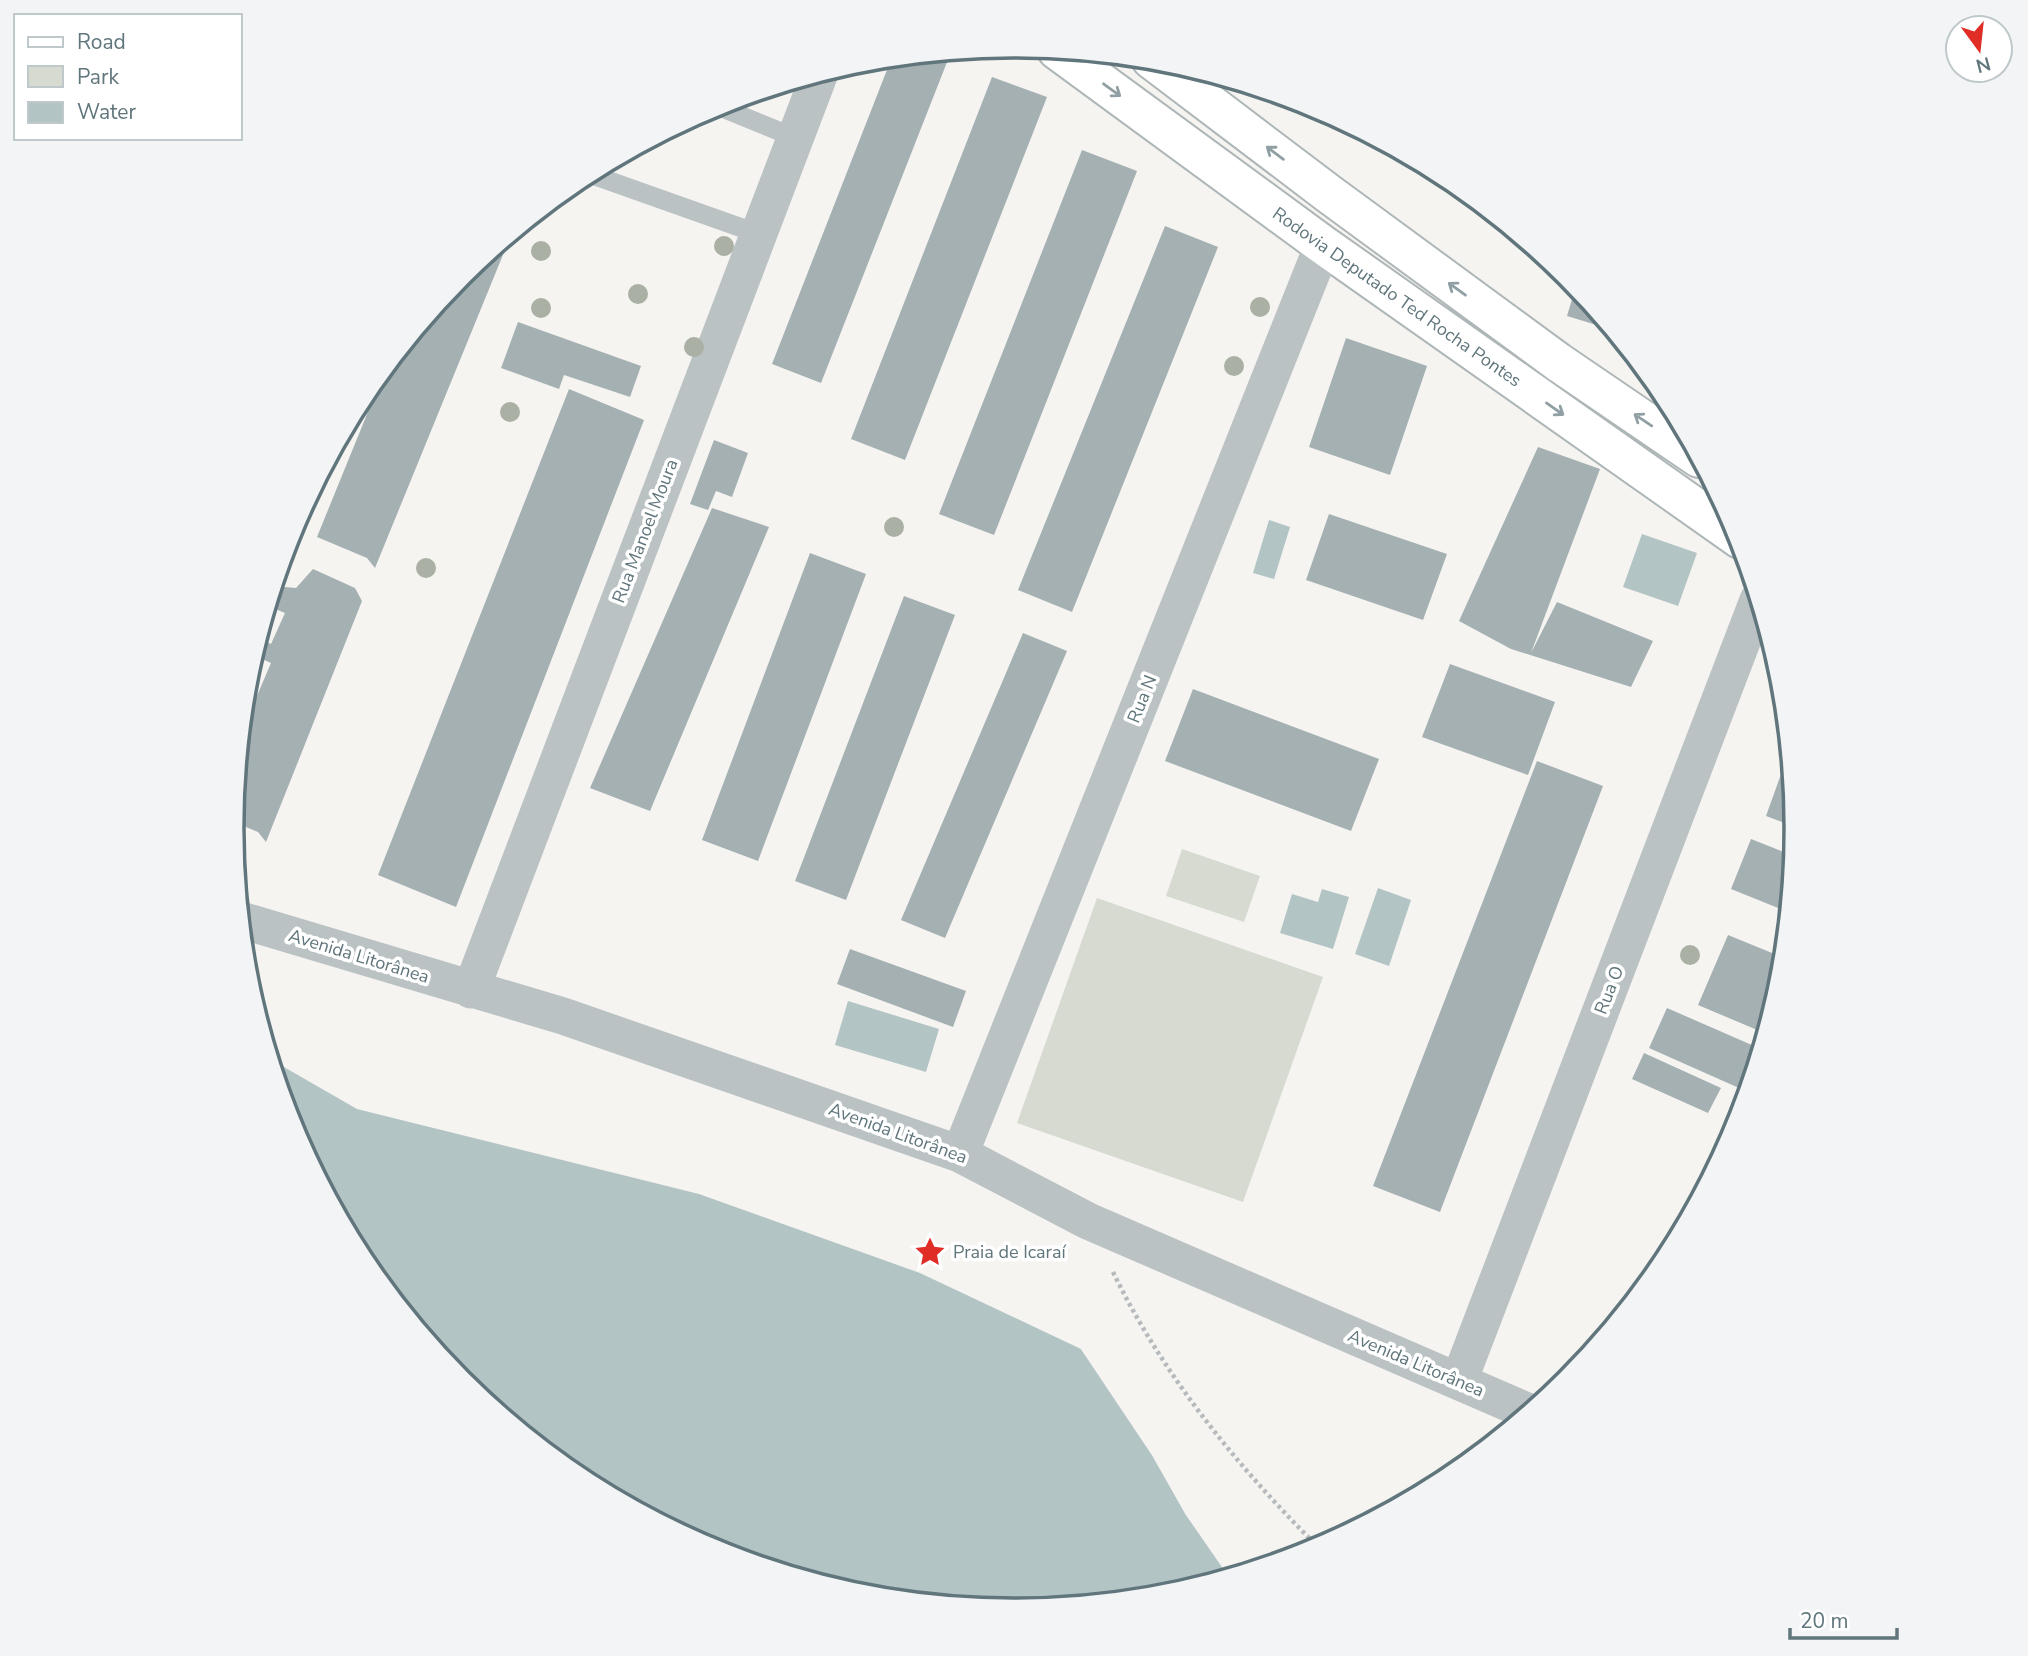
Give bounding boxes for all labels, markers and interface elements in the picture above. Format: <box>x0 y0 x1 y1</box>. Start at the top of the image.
legend <box>14 14 242 140</box>
north arrow <box>1944 14 2014 84</box>
text: Road <box>77 28 126 56</box>
text: N <box>1973 50 1993 79</box>
text: Park <box>77 63 119 91</box>
one-way arrow <box>1102 83 1121 97</box>
text: Water <box>77 98 136 126</box>
one-way arrow <box>1266 145 1285 160</box>
street label: Rodovia Deputado Ted Rocha Pontes <box>1268 202 1526 392</box>
one-way arrow <box>1449 281 1467 296</box>
one-way arrow <box>1545 402 1564 416</box>
one-way arrow <box>1634 413 1653 427</box>
street label: Rua Manoel Moura <box>606 456 684 606</box>
street label: Rua N <box>1122 671 1162 727</box>
street label: Avenida Litorânea <box>286 923 432 989</box>
street label: Rua O <box>1589 962 1629 1018</box>
street label: Avenida Litorânea <box>825 1097 971 1169</box>
place icon: Praia de Icaraí <box>913 1235 947 1269</box>
place label: Praia de Icaraí <box>953 1240 1066 1264</box>
street label: Avenida Litorânea <box>1344 1323 1488 1403</box>
scale bar <box>1790 1596 1897 1640</box>
text: 20 m <box>1800 1607 1849 1635</box>

